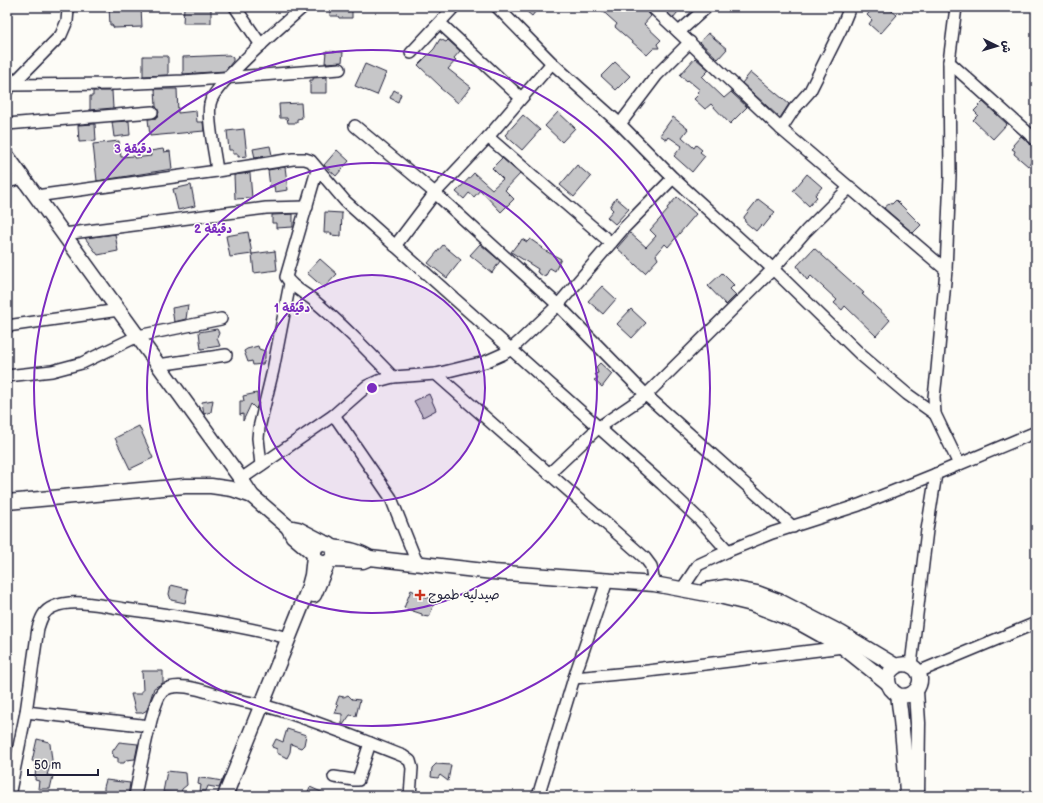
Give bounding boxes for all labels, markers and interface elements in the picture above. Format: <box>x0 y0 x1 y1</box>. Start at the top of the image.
north arrow <box>977 26 1017 66</box>
text: ش <box>999 40 1013 53</box>
text: 3 دقيقة <box>114 142 152 157</box>
text: 2 دقيقة <box>194 222 233 237</box>
text: 1 دقيقة <box>274 301 310 316</box>
centre of rings <box>365 381 379 395</box>
place label: صيدليه طموح <box>428 587 500 604</box>
marker: صيدليه طموح <box>415 590 425 600</box>
scale bar <box>28 751 98 777</box>
text: 50 m <box>34 758 61 773</box>

